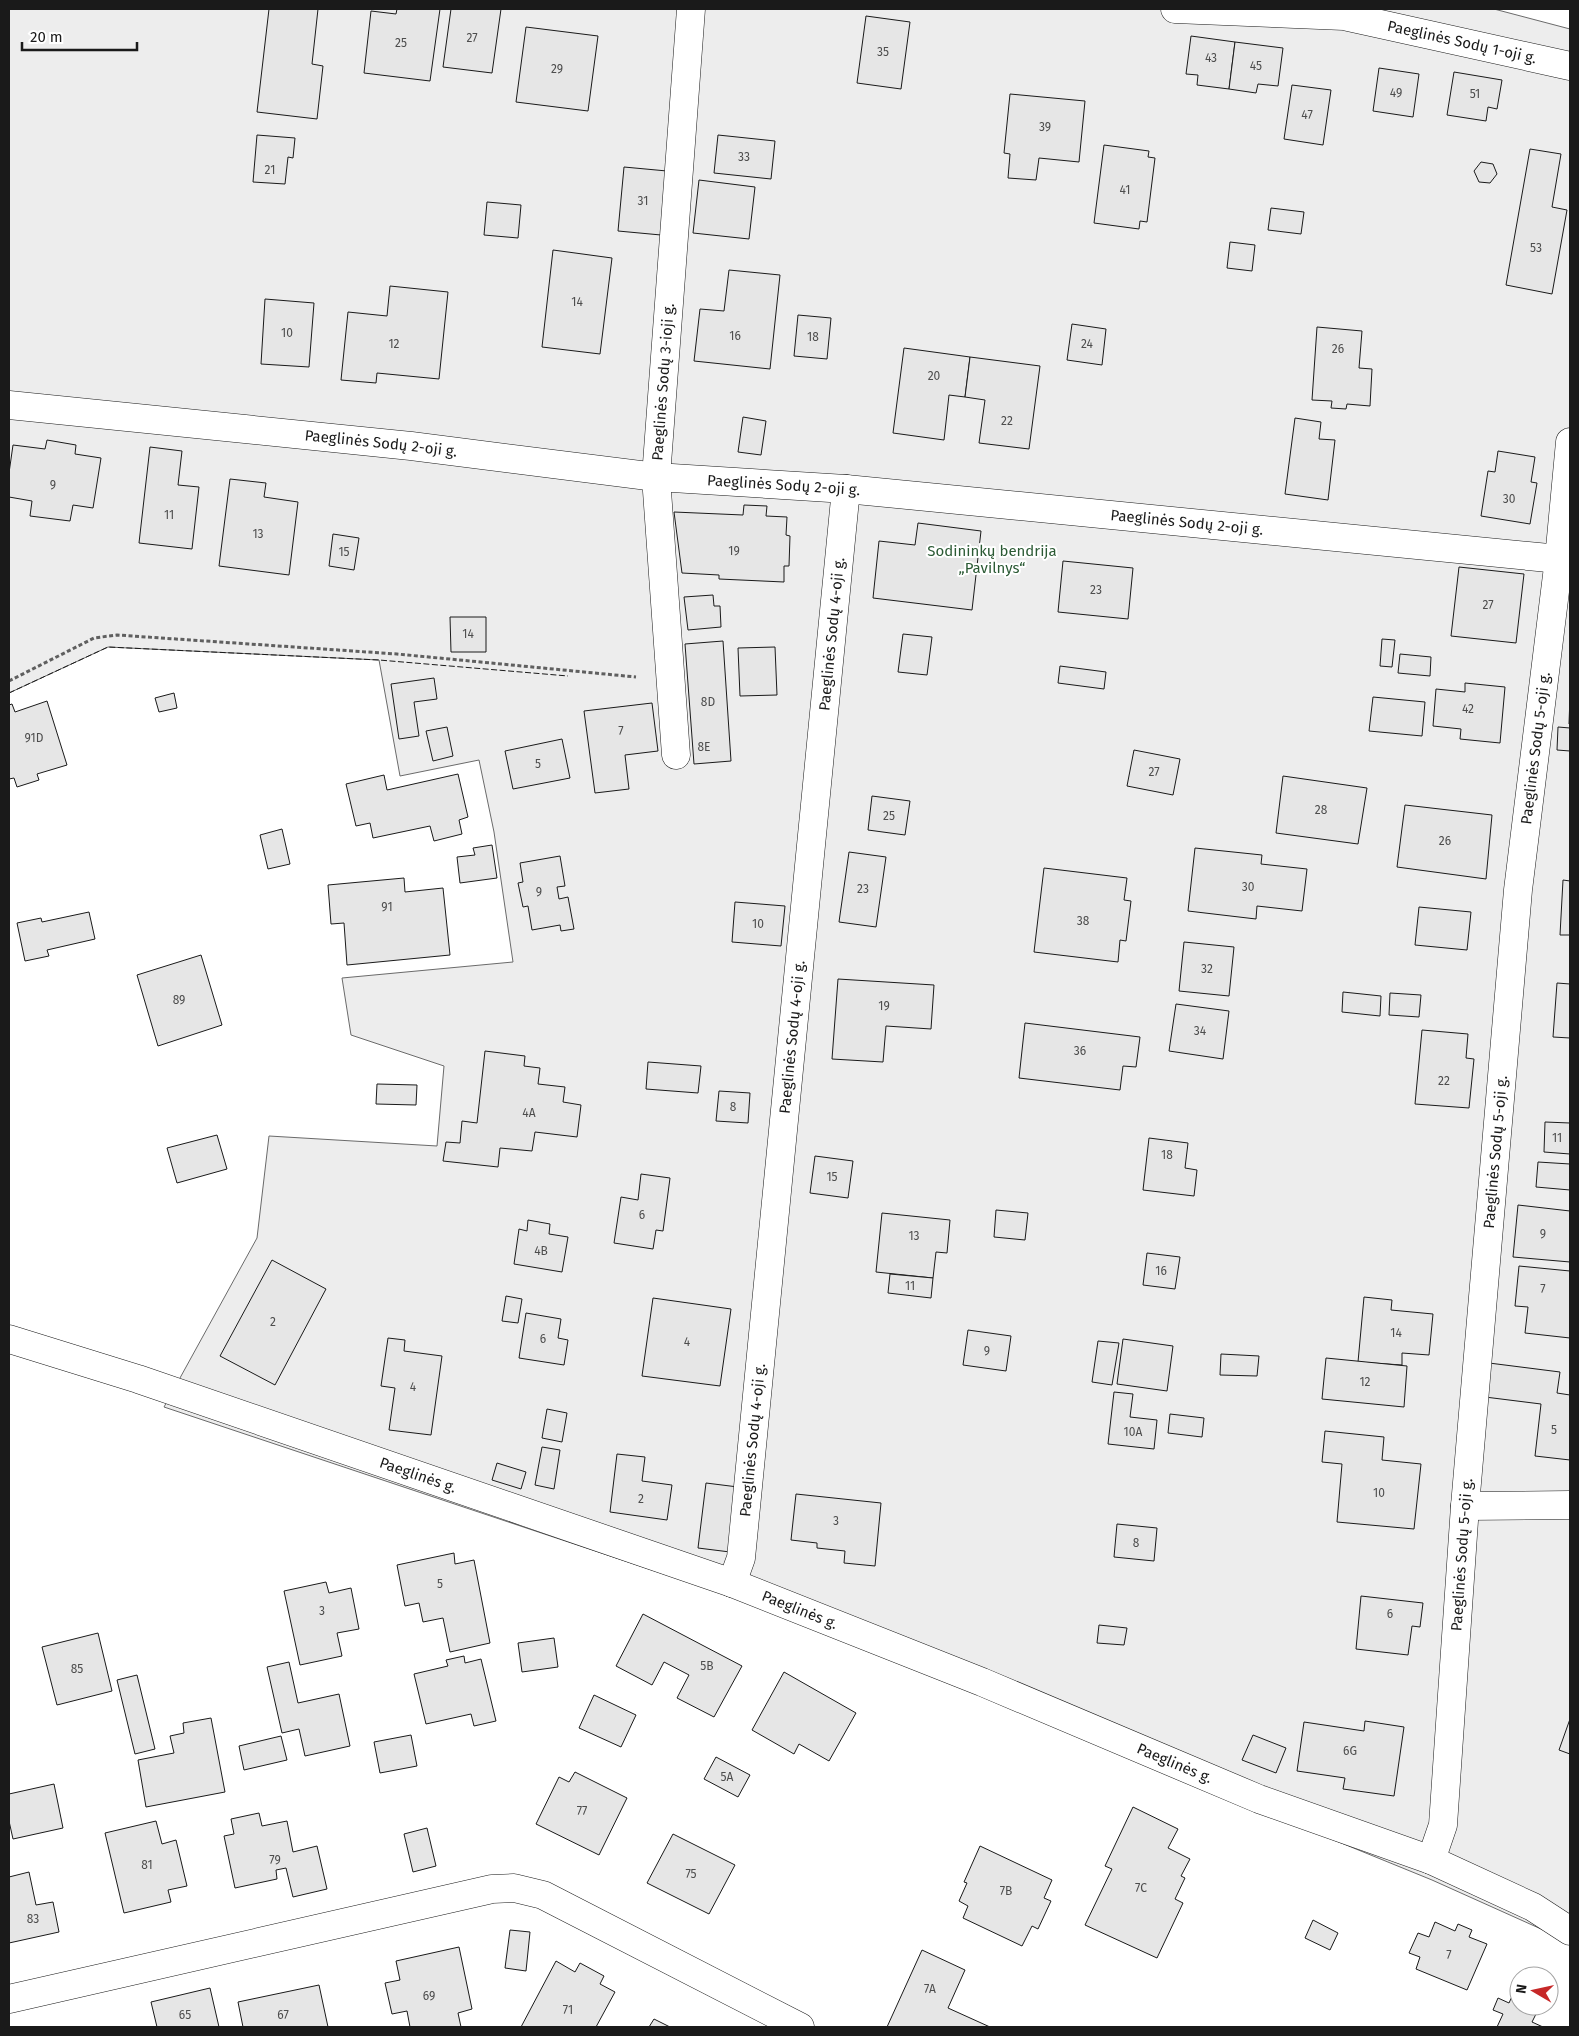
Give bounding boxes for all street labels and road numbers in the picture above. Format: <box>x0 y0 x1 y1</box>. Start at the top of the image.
street label: Paeglinės Sodų 1-oji g. <box>1386 17 1538 67</box>
street label: Paeglinės Sodų 3-ioji g. <box>648 303 678 461</box>
street label: Paeglinės Sodų 2-oji g. <box>304 426 458 461</box>
street label: Paeglinės Sodų 2-oji g. <box>707 471 861 499</box>
street label: Paeglinės Sodų 2-oji g. <box>1110 506 1264 539</box>
street label: Paeglinės Sodų 4-oji g. <box>815 557 848 712</box>
street label: Paeglinės Sodų 5-oji g. <box>1517 671 1554 825</box>
street label: Paeglinės Sodų 4-oji g. <box>776 960 809 1115</box>
street label: Paeglinės Sodų 5-oji g. <box>1480 1075 1511 1229</box>
street label: Paeglinės Sodų 4-oji g. <box>736 1363 769 1518</box>
street label: Paeglinės g. <box>377 1454 459 1497</box>
street label: Paeglinės Sodų 5-oji g. <box>1447 1477 1476 1632</box>
street label: Paeglinės g. <box>759 1587 840 1633</box>
street label: Paeglinės g. <box>1134 1739 1215 1787</box>

